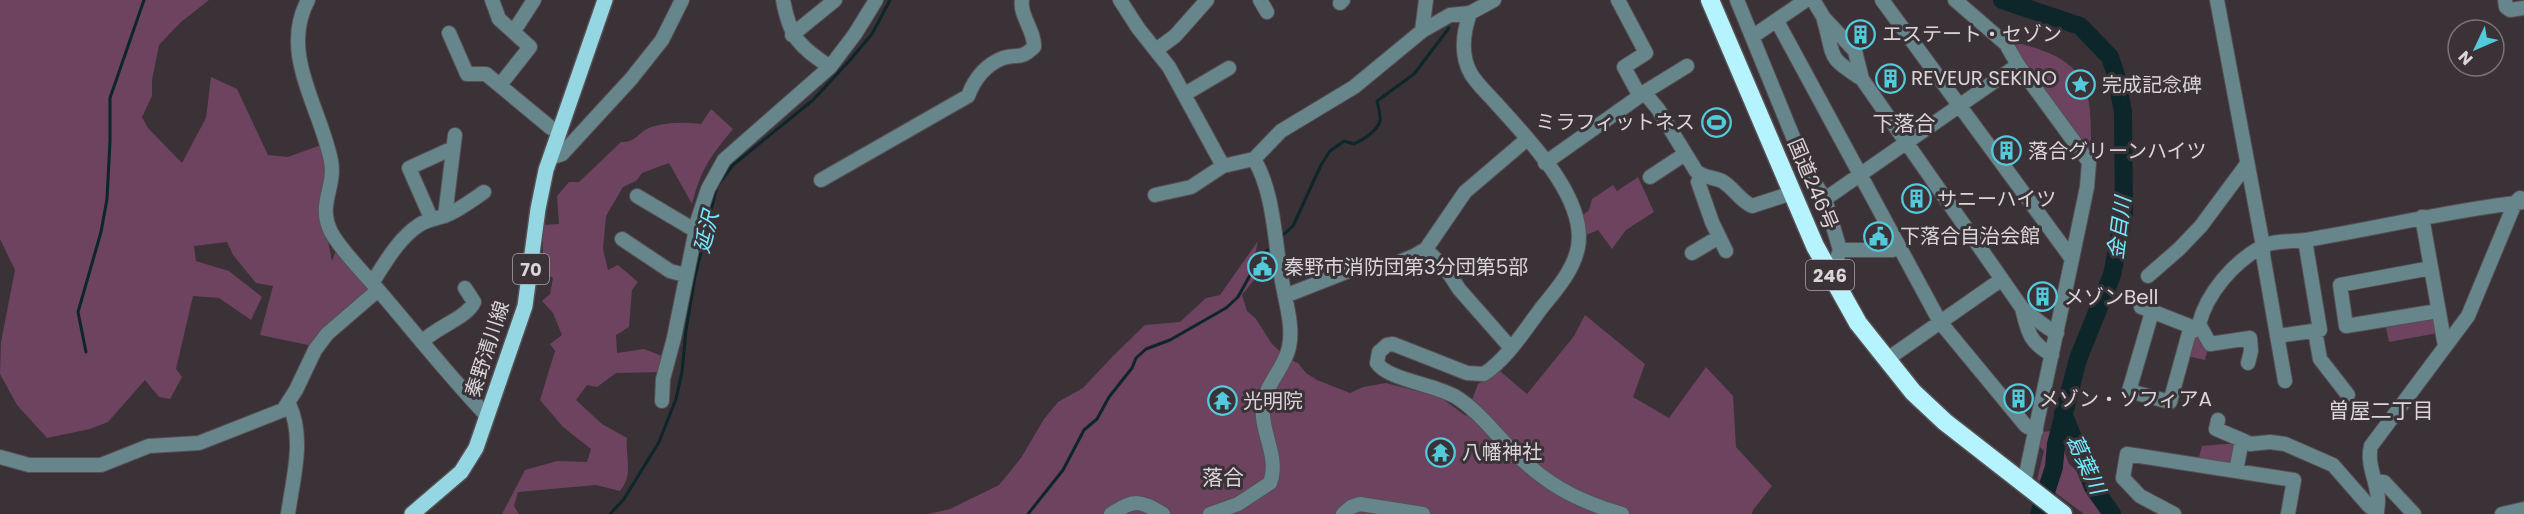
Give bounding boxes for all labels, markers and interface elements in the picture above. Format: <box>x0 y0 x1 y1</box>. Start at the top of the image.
building icon: エステート・セゾン <box>1845 18 1877 50</box>
north arrow <box>2446 18 2506 78</box>
place label: エステート・セゾン <box>1882 20 2062 48</box>
text: N <box>2453 46 2478 70</box>
building icon: REVEUR SEKINO <box>1874 62 1906 94</box>
place label: REVEUR SEKINO <box>1911 64 2057 92</box>
place icon: 完成記念碑 <box>2065 69 2097 101</box>
place label: 完成記念碑 <box>2102 71 2202 99</box>
sports icon: ミラフィットネス <box>1700 106 1732 138</box>
place label: ミラフィットネス <box>1535 108 1695 136</box>
district label: 下落合 <box>1873 109 1936 138</box>
street label: 国道246号 <box>1781 134 1845 234</box>
building icon: 落合グリーンハイツ <box>1991 135 2023 167</box>
place label: 落合グリーンハイツ <box>2028 137 2207 165</box>
building icon: サニーハイツ <box>1900 183 1932 215</box>
place label: サニーハイツ <box>1937 185 2056 213</box>
water label: 金目川 <box>2101 193 2137 261</box>
water label: 延沢 <box>687 205 726 256</box>
public building icon: 下落合自治会館 <box>1863 220 1895 252</box>
place label: 下落合自治会館 <box>1900 222 2040 250</box>
public building icon: 秦野市消防団第3分団第5部 <box>1247 251 1279 283</box>
place label: 秦野市消防団第3分団第5部 <box>1284 253 1528 281</box>
road number: 70 <box>513 254 549 284</box>
road number: 246 <box>1806 260 1854 290</box>
building icon: メゾンBell <box>2027 281 2059 313</box>
place label: メゾンBell <box>2064 283 2159 311</box>
street label: 秦野清川線 <box>458 297 516 401</box>
building icon: メゾン・ソフィアA <box>2002 383 2034 415</box>
temple icon: 光明院 <box>1206 385 1238 417</box>
place label: メゾン・ソフィアA <box>2039 385 2212 413</box>
place label: 光明院 <box>1243 387 1303 415</box>
district label: 曽屋二丁目 <box>2329 396 2434 425</box>
water label: 葛葉川 <box>2060 429 2113 500</box>
temple icon: 八幡神社 <box>1425 436 1457 468</box>
place label: 八幡神社 <box>1462 438 1542 466</box>
district label: 落合 <box>1202 463 1244 492</box>

